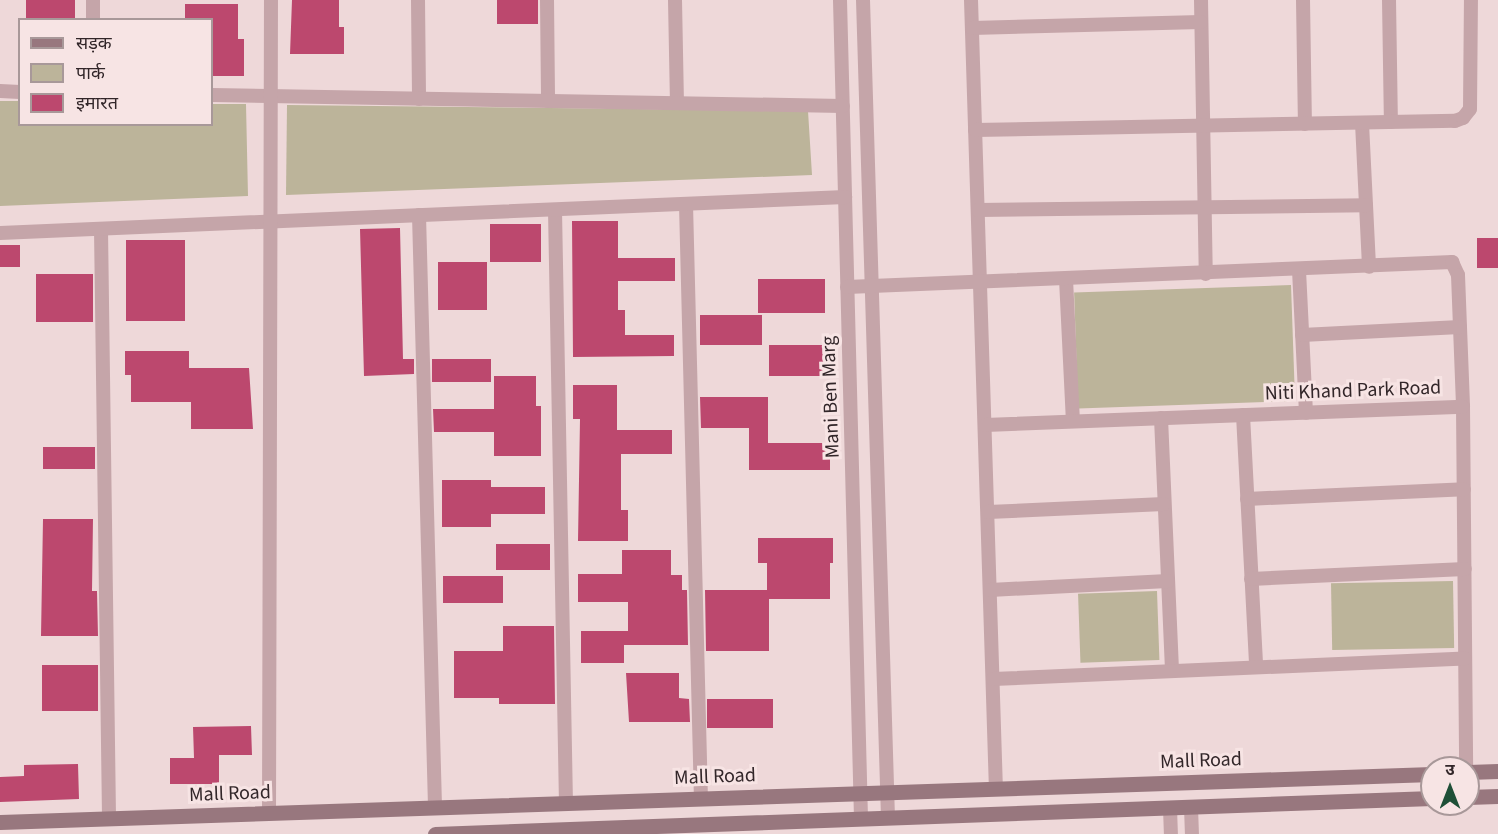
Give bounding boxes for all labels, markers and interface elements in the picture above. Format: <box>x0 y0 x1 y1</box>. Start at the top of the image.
legend <box>18 18 213 126</box>
text: सड़क <box>76 31 112 56</box>
text: पार्क <box>76 61 105 86</box>
text: इमारत <box>76 91 118 116</box>
street label: Mani Ben Marg <box>817 335 845 459</box>
street label: Niti Khand Park Road <box>1264 376 1442 406</box>
street label: Mall Road <box>1160 748 1242 774</box>
north arrow <box>1420 756 1480 816</box>
text: उ <box>1445 759 1455 781</box>
street label: Mall Road <box>674 764 756 790</box>
street label: Mall Road <box>189 781 271 807</box>

